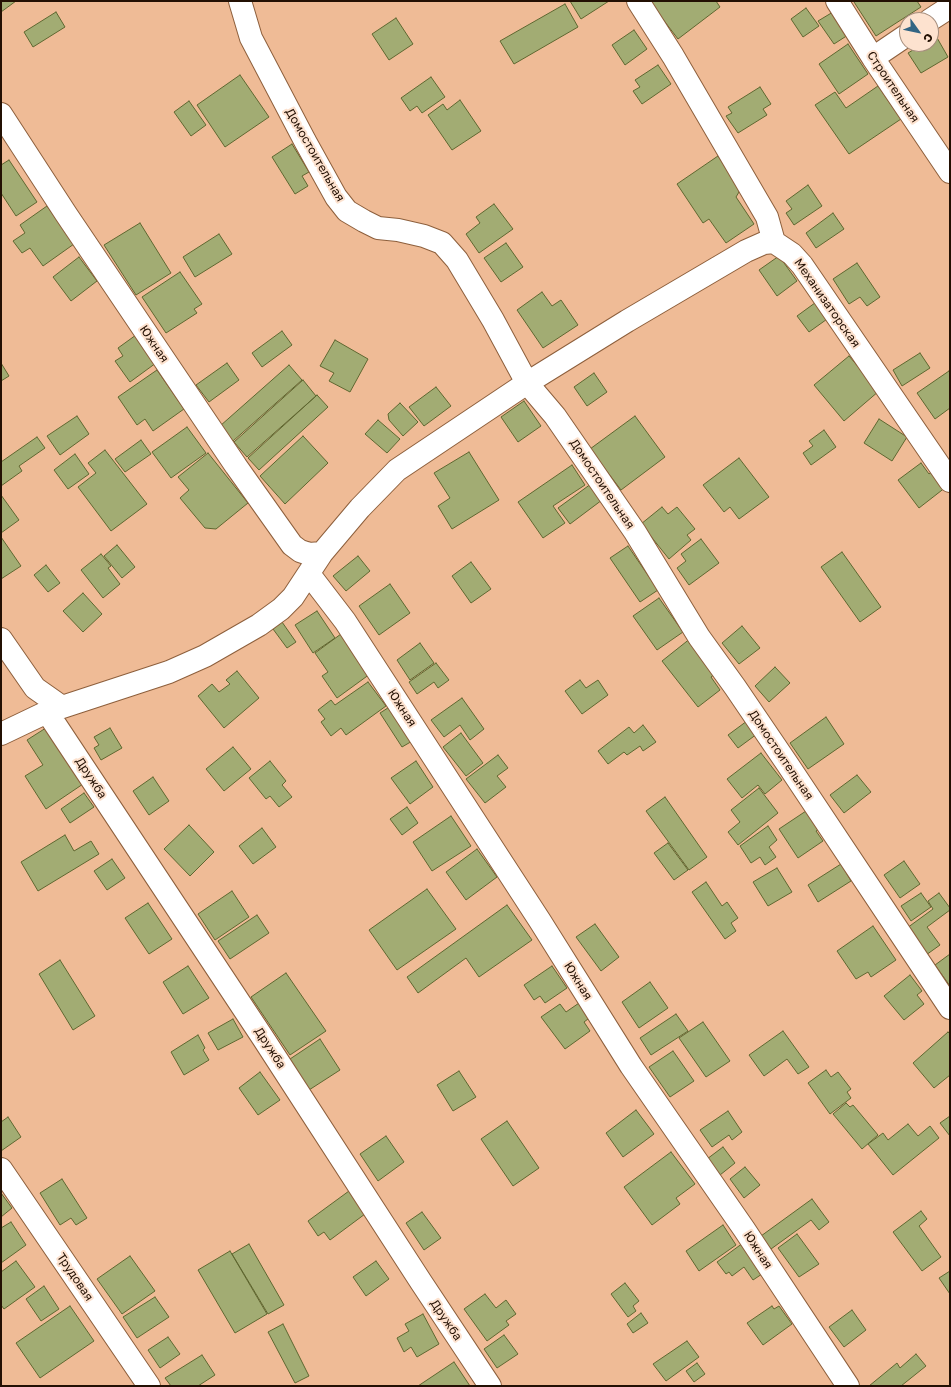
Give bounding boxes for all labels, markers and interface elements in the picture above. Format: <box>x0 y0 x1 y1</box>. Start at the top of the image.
north arrow <box>899 12 939 52</box>
text: С <box>921 31 936 45</box>
street label: Строительная <box>864 49 922 125</box>
street label: Домостоительная <box>282 106 348 204</box>
street label: Механизаторская <box>791 256 863 350</box>
street label: Южная <box>136 323 172 365</box>
street label: Домостоительная <box>567 436 637 532</box>
street label: Южная <box>385 687 419 729</box>
street label: Домостоительная <box>746 707 816 803</box>
street label: Дружба <box>72 755 110 801</box>
street label: Южная <box>561 959 595 1003</box>
street label: Дружба <box>251 1025 289 1071</box>
street label: Южная <box>741 1229 775 1271</box>
street label: Трудовая <box>54 1250 96 1304</box>
street label: Дружба <box>427 1297 465 1343</box>

